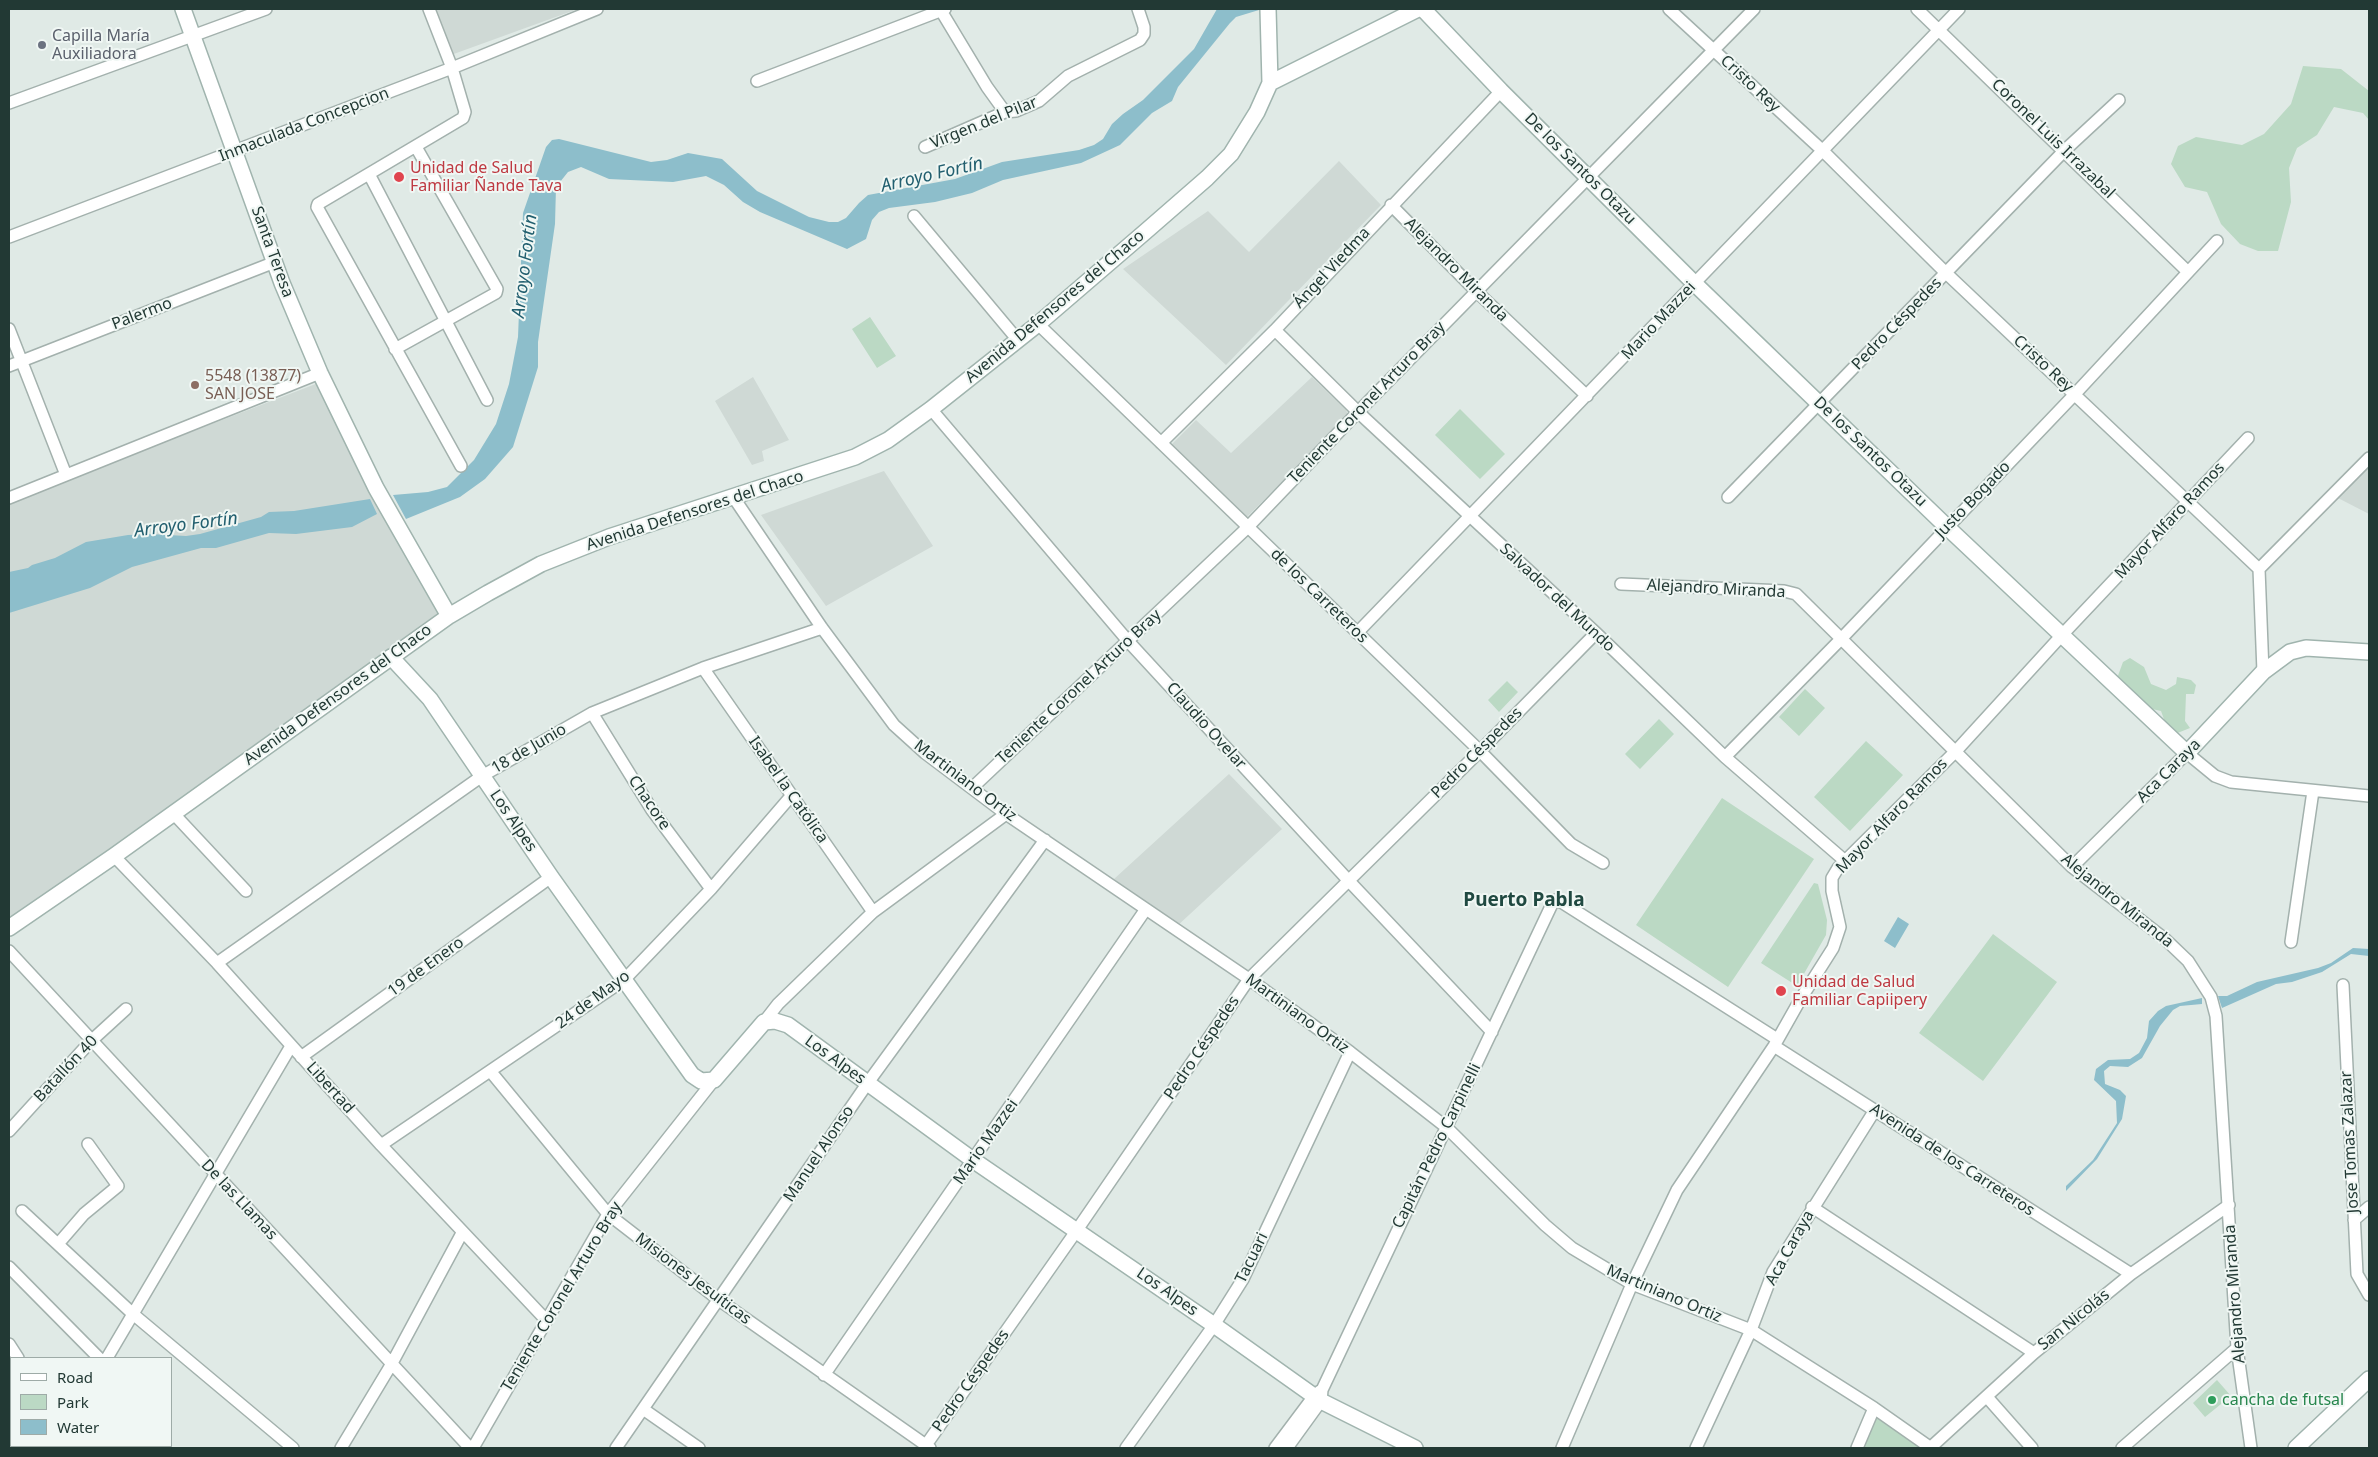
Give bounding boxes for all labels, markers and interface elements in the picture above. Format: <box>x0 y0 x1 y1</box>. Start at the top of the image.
place label: Capilla María Auxiliadora <box>52 26 150 64</box>
marker: Capilla María Auxiliadora <box>36 39 48 51</box>
street label: Cristo Rey <box>1716 51 1784 117</box>
street label: Coronel Luis Irrazabal <box>1987 75 2119 203</box>
street label: Inmaculada Concepcion <box>216 84 392 166</box>
street label: Virgen del Pilar <box>928 93 1040 153</box>
street label: De los Santos Otazu <box>1520 109 1640 229</box>
water label: Arroyo Fortín <box>879 153 985 197</box>
place label: Unidad de Salud Familiar Ñande Tava <box>410 158 562 196</box>
marker: Unidad de Salud Familiar Ñande Tava <box>392 170 406 184</box>
street label: Santa Teresa <box>247 204 297 300</box>
water label: Arroyo Fortín <box>508 213 542 319</box>
street label: Alejandro Miranda <box>1400 214 1512 326</box>
street label: Ángel Viedma <box>1290 223 1374 313</box>
street label: Avenida Defensores del Chaco <box>962 227 1148 387</box>
street label: Pedro Céspedes <box>1848 274 1946 374</box>
street label: Mario Mazzei <box>1618 278 1700 364</box>
street label: Palermo <box>109 294 175 334</box>
street label: Teniente Coronel Arturo Bray <box>1284 318 1450 488</box>
street label: Cristo Rey <box>2009 331 2077 397</box>
place label: 5548 (13877) SAN JOSE <box>205 366 301 404</box>
marker: 5548 (13877) SAN JOSE <box>189 379 201 391</box>
street label: De los Santos Otazu <box>1809 393 1931 511</box>
street label: Justo Bogado <box>1931 457 2015 543</box>
street label: Mayor Alfaro Ramos <box>2111 459 2229 583</box>
street label: Avenida Defensores del Chaco <box>584 467 806 555</box>
water label: Arroyo Fortín <box>133 508 239 542</box>
street label: Salvador del Mundo <box>1496 540 1618 656</box>
street label: de los Carreteros <box>1266 545 1372 647</box>
street label: Alejandro Miranda <box>1646 576 1786 602</box>
street label: Teniente Coronel Arturo Bray <box>993 606 1165 768</box>
street label: Avenida Defensores del Chaco <box>240 620 436 770</box>
street label: Claudio Ovelar <box>1162 679 1250 773</box>
street label: Pedro Céspedes <box>1427 703 1527 803</box>
street label: 18 de Junio <box>488 720 570 778</box>
street label: Isabel la Católica <box>744 733 832 847</box>
street label: Aca Caraya <box>2133 735 2205 807</box>
street label: Martiniano Ortiz <box>910 736 1020 826</box>
street label: Mayor Alfaro Ramos <box>1832 755 1952 877</box>
street label: Chacore <box>624 772 674 834</box>
street label: Los Alpes <box>485 786 541 856</box>
street label: Alejandro Miranda <box>2057 850 2177 952</box>
district label: Puerto Pabla <box>1463 890 1585 912</box>
street label: 19 de Enero <box>384 933 468 1001</box>
street label: 24 de Mayo <box>552 967 634 1033</box>
street label: Martiniano Ortiz <box>1242 970 1352 1058</box>
place label: Unidad de Salud Familiar Capiipery <box>1792 972 1927 1010</box>
marker: Unidad de Salud Familiar Capiipery <box>1774 984 1788 998</box>
street label: Pedro Céspedes <box>1160 993 1244 1103</box>
street label: Los Alpes <box>801 1031 869 1089</box>
street label: Batallón 40 <box>30 1032 102 1106</box>
street label: Libertad <box>302 1058 358 1118</box>
street label: Capitán Pedro Carpinelli <box>1389 1060 1485 1232</box>
street label: Jose Tomas Zalazar <box>2337 1070 2363 1214</box>
street label: Mario Mazzei <box>950 1096 1022 1188</box>
street label: Avenida de los Carreteros <box>1866 1100 2038 1220</box>
street label: Manuel Alonso <box>780 1102 858 1206</box>
street label: De las Llamas <box>197 1156 281 1244</box>
street label: Teniente Coronel Arturo Bray <box>498 1199 626 1395</box>
street label: Aca Caraya <box>1762 1207 1818 1289</box>
street label: Alejandro Miranda <box>2221 1224 2249 1364</box>
street label: Misiones Jesuíticas <box>631 1229 755 1329</box>
street label: Tacuari <box>1232 1230 1272 1286</box>
street label: Martiniano Ortiz <box>1604 1261 1724 1327</box>
street label: Los Alpes <box>1133 1264 1201 1320</box>
street label: San Nicolás <box>2034 1285 2114 1355</box>
street label: Pedro Céspedes <box>928 1326 1014 1436</box>
legend <box>10 1357 172 1447</box>
text: Road <box>57 1367 93 1387</box>
place label: cancha de futsal <box>2222 1390 2344 1410</box>
text: Park <box>57 1392 89 1412</box>
marker: cancha de futsal <box>2206 1394 2218 1406</box>
text: Water <box>57 1417 99 1437</box>

